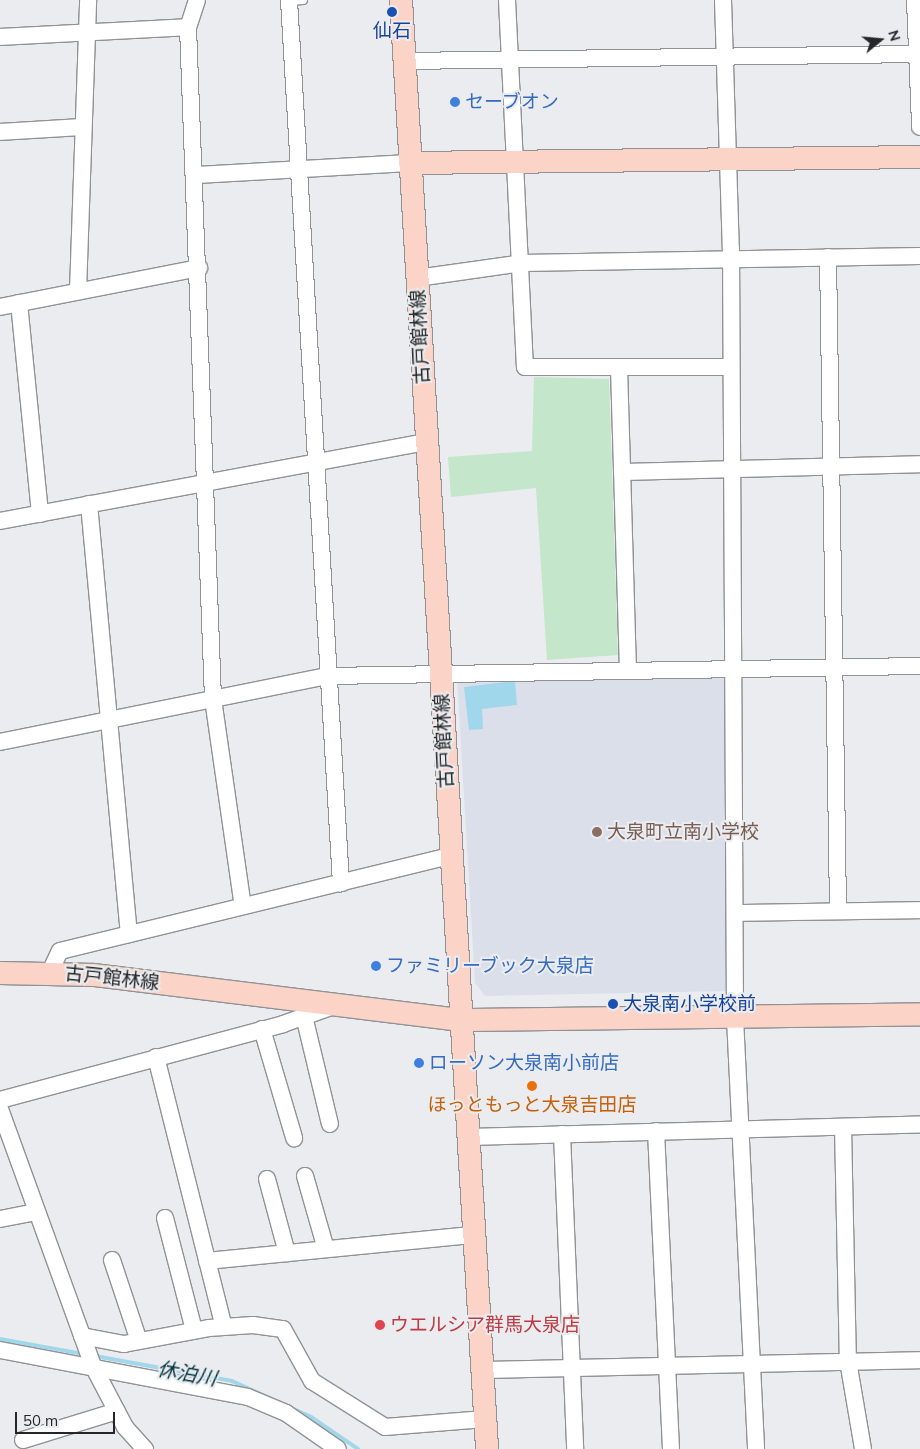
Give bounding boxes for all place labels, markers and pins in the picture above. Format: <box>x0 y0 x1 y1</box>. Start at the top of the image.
marker: 仙石 <box>386 6 398 18</box>
place label: 仙石 <box>373 20 411 42</box>
place label: セーブオン <box>465 91 560 113</box>
marker: セーブオン <box>449 96 461 108</box>
place label: 大泉町立南小学校 <box>607 821 759 843</box>
marker: 大泉町立南小学校 <box>591 826 603 838</box>
place label: ファミリーブック大泉店 <box>386 955 595 977</box>
marker: ファミリーブック大泉店 <box>370 960 382 972</box>
place label: 大泉南小学校前 <box>623 993 756 1015</box>
marker: 大泉南小学校前 <box>607 998 619 1010</box>
place label: ローソン大泉南小前店 <box>429 1052 619 1074</box>
marker: ローソン大泉南小前店 <box>413 1057 425 1069</box>
marker: ほっともっと大泉吉田店 <box>526 1080 538 1092</box>
place label: ほっともっと大泉吉田店 <box>428 1094 636 1116</box>
place label: ウエルシア群馬大泉店 <box>390 1314 580 1336</box>
marker: ウエルシア群馬大泉店 <box>374 1319 386 1331</box>

